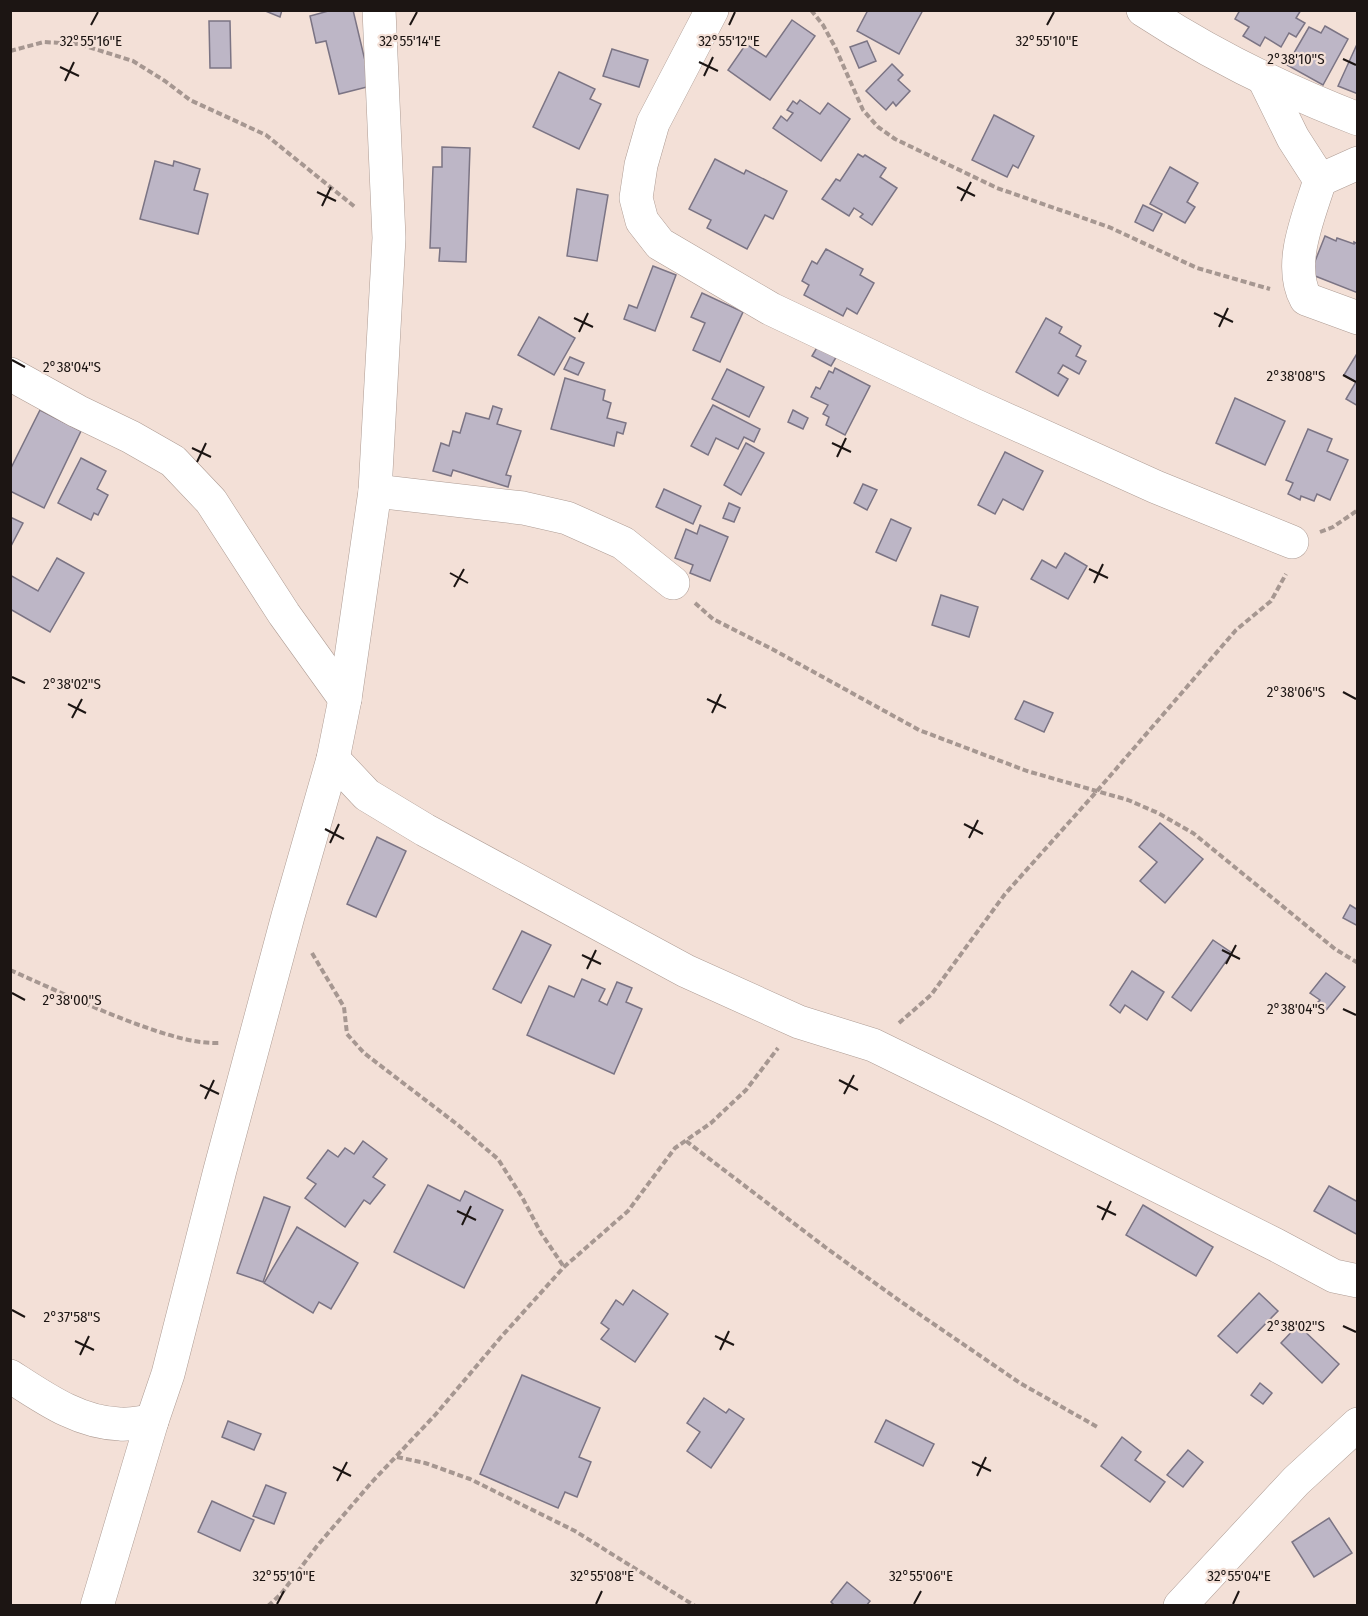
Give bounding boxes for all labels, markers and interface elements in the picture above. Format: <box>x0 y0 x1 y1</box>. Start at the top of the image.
text: 32°55'16"E <box>60 32 122 50</box>
text: 32°55'14"E <box>379 32 441 50</box>
text: 32°55'12"E <box>698 32 760 50</box>
text: 32°55'10"E <box>1016 32 1078 50</box>
text: 2°38'10"S <box>1267 50 1325 68</box>
text: 2°38'04"S <box>43 358 101 376</box>
text: 2°38'08"S <box>1267 367 1325 385</box>
text: 2°38'02"S <box>43 675 101 693</box>
text: 2°38'06"S <box>1267 683 1325 701</box>
text: 2°38'00"S <box>42 991 102 1009</box>
text: 2°38'04"S <box>1267 1000 1325 1018</box>
text: 2°37'58"S <box>44 1308 100 1326</box>
text: 2°38'02"S <box>1267 1317 1325 1335</box>
text: 32°55'10"E <box>253 1567 315 1585</box>
text: 32°55'08"E <box>570 1567 634 1585</box>
text: 32°55'06"E <box>889 1567 953 1585</box>
text: 32°55'04"E <box>1207 1567 1271 1585</box>

